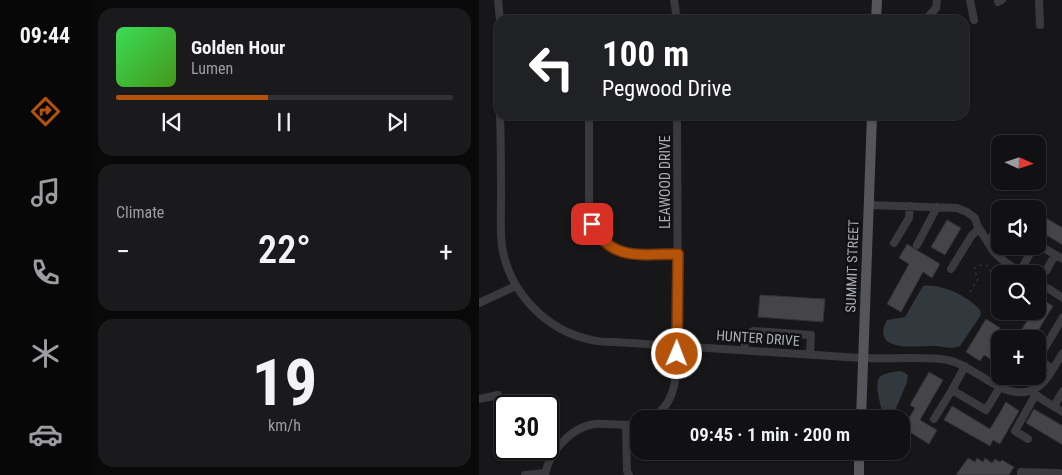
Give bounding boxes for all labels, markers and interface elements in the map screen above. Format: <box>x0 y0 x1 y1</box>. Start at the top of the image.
text: 09:44 <box>20 23 70 48</box>
text: 100 m <box>602 34 689 75</box>
icon: left <box>519 35 584 100</box>
text: Golden Hour <box>191 36 285 59</box>
text: Lumen <box>191 59 233 78</box>
text: Pegwood Drive <box>602 76 731 101</box>
icon: directions <box>28 94 63 129</box>
icon: previous <box>158 108 186 136</box>
icon: pause <box>270 108 298 136</box>
icon: next <box>383 108 411 136</box>
street label: LEAWOOD DRIVE <box>657 135 673 229</box>
north arrow <box>991 135 1047 190</box>
map controls <box>991 135 1046 385</box>
icon: music <box>28 175 63 210</box>
button: sound <box>991 200 1046 255</box>
text: Climate <box>116 203 164 222</box>
pin <box>571 203 613 245</box>
icon: arrive <box>578 210 606 238</box>
street label: SUMMIT STREET <box>842 219 862 313</box>
text: 22° <box>258 228 311 272</box>
text: − <box>116 235 130 268</box>
text: + <box>439 235 453 268</box>
icon: phone <box>28 255 63 290</box>
button: search <box>991 265 1046 320</box>
position arrow <box>650 327 702 379</box>
street label: HUNTER DRIVE <box>716 327 800 349</box>
button: + <box>991 330 1046 385</box>
icon: climate <box>28 336 63 371</box>
text: 19 <box>252 345 317 421</box>
speed limit sign: 30 <box>494 395 559 460</box>
text: km/h <box>268 416 301 435</box>
icon: car <box>28 417 63 452</box>
text: 09:45 · 1 min · 200 m <box>690 423 850 446</box>

